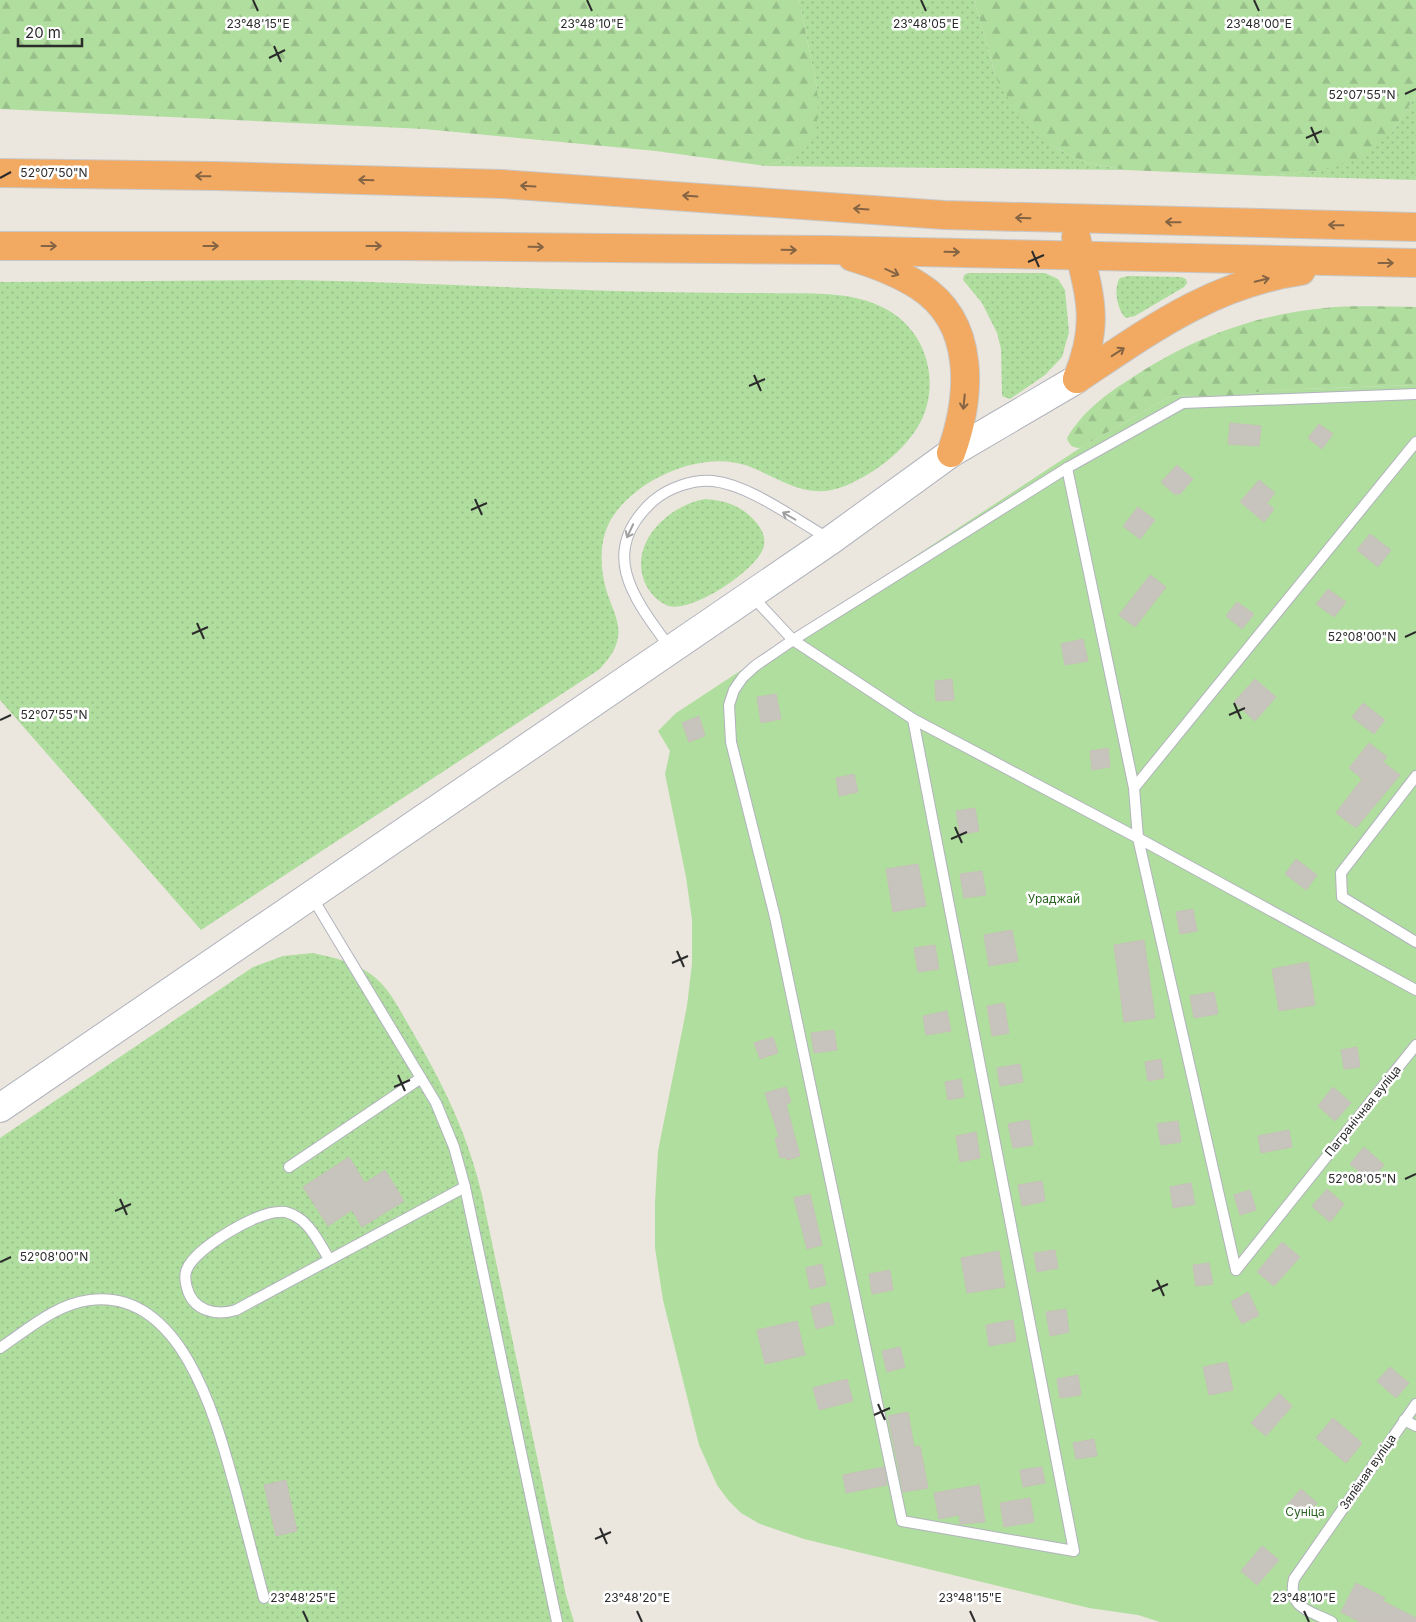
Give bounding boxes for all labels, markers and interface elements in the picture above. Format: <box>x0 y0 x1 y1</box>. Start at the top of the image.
scale bar <box>18 15 81 47</box>
text: 23°48'15"E <box>226 16 290 31</box>
text: 23°48'10"E <box>560 16 624 31</box>
text: 23°48'05"E <box>893 16 959 31</box>
text: 23°48'00"E <box>1226 16 1292 31</box>
text: 20 m <box>25 23 61 42</box>
text: 52°07'55"N <box>1328 87 1396 102</box>
text: 52°07'50"N <box>20 165 88 180</box>
one-way arrow <box>195 171 212 181</box>
one-way arrow <box>358 175 374 185</box>
one-way arrow <box>520 181 536 190</box>
one-way arrow <box>682 191 698 201</box>
one-way arrow <box>853 204 869 213</box>
one-way arrow <box>1015 213 1032 223</box>
one-way arrow <box>1165 217 1182 227</box>
one-way arrow <box>1328 220 1344 230</box>
one-way arrow <box>40 241 56 251</box>
one-way arrow <box>202 241 219 251</box>
one-way arrow <box>365 241 381 251</box>
one-way arrow <box>528 242 544 252</box>
one-way arrow <box>781 245 797 254</box>
one-way arrow <box>944 247 960 257</box>
one-way arrow <box>1378 258 1394 268</box>
one-way arrow <box>884 268 899 278</box>
one-way arrow <box>1253 275 1269 284</box>
one-way arrow <box>1110 347 1124 357</box>
one-way arrow <box>959 394 969 410</box>
one-way arrow <box>782 510 797 520</box>
one-way arrow <box>624 523 634 538</box>
text: 52°08'00"N <box>1328 629 1396 644</box>
text: 52°07'55"N <box>20 707 88 722</box>
park label: Ураджай <box>1028 891 1080 906</box>
street label: Пагранічная вуліца <box>1321 1062 1404 1159</box>
text: 52°08'05"N <box>1328 1171 1396 1186</box>
text: 52°08'00"N <box>20 1249 88 1264</box>
street label: Зялёная вуліца <box>1336 1431 1399 1512</box>
park label: Суніца <box>1285 1504 1325 1519</box>
text: 23°48'25"E <box>270 1590 336 1605</box>
text: 23°48'20"E <box>604 1590 670 1605</box>
text: 23°48'15"E <box>938 1590 1002 1605</box>
text: 23°48'10"E <box>1272 1590 1336 1605</box>

